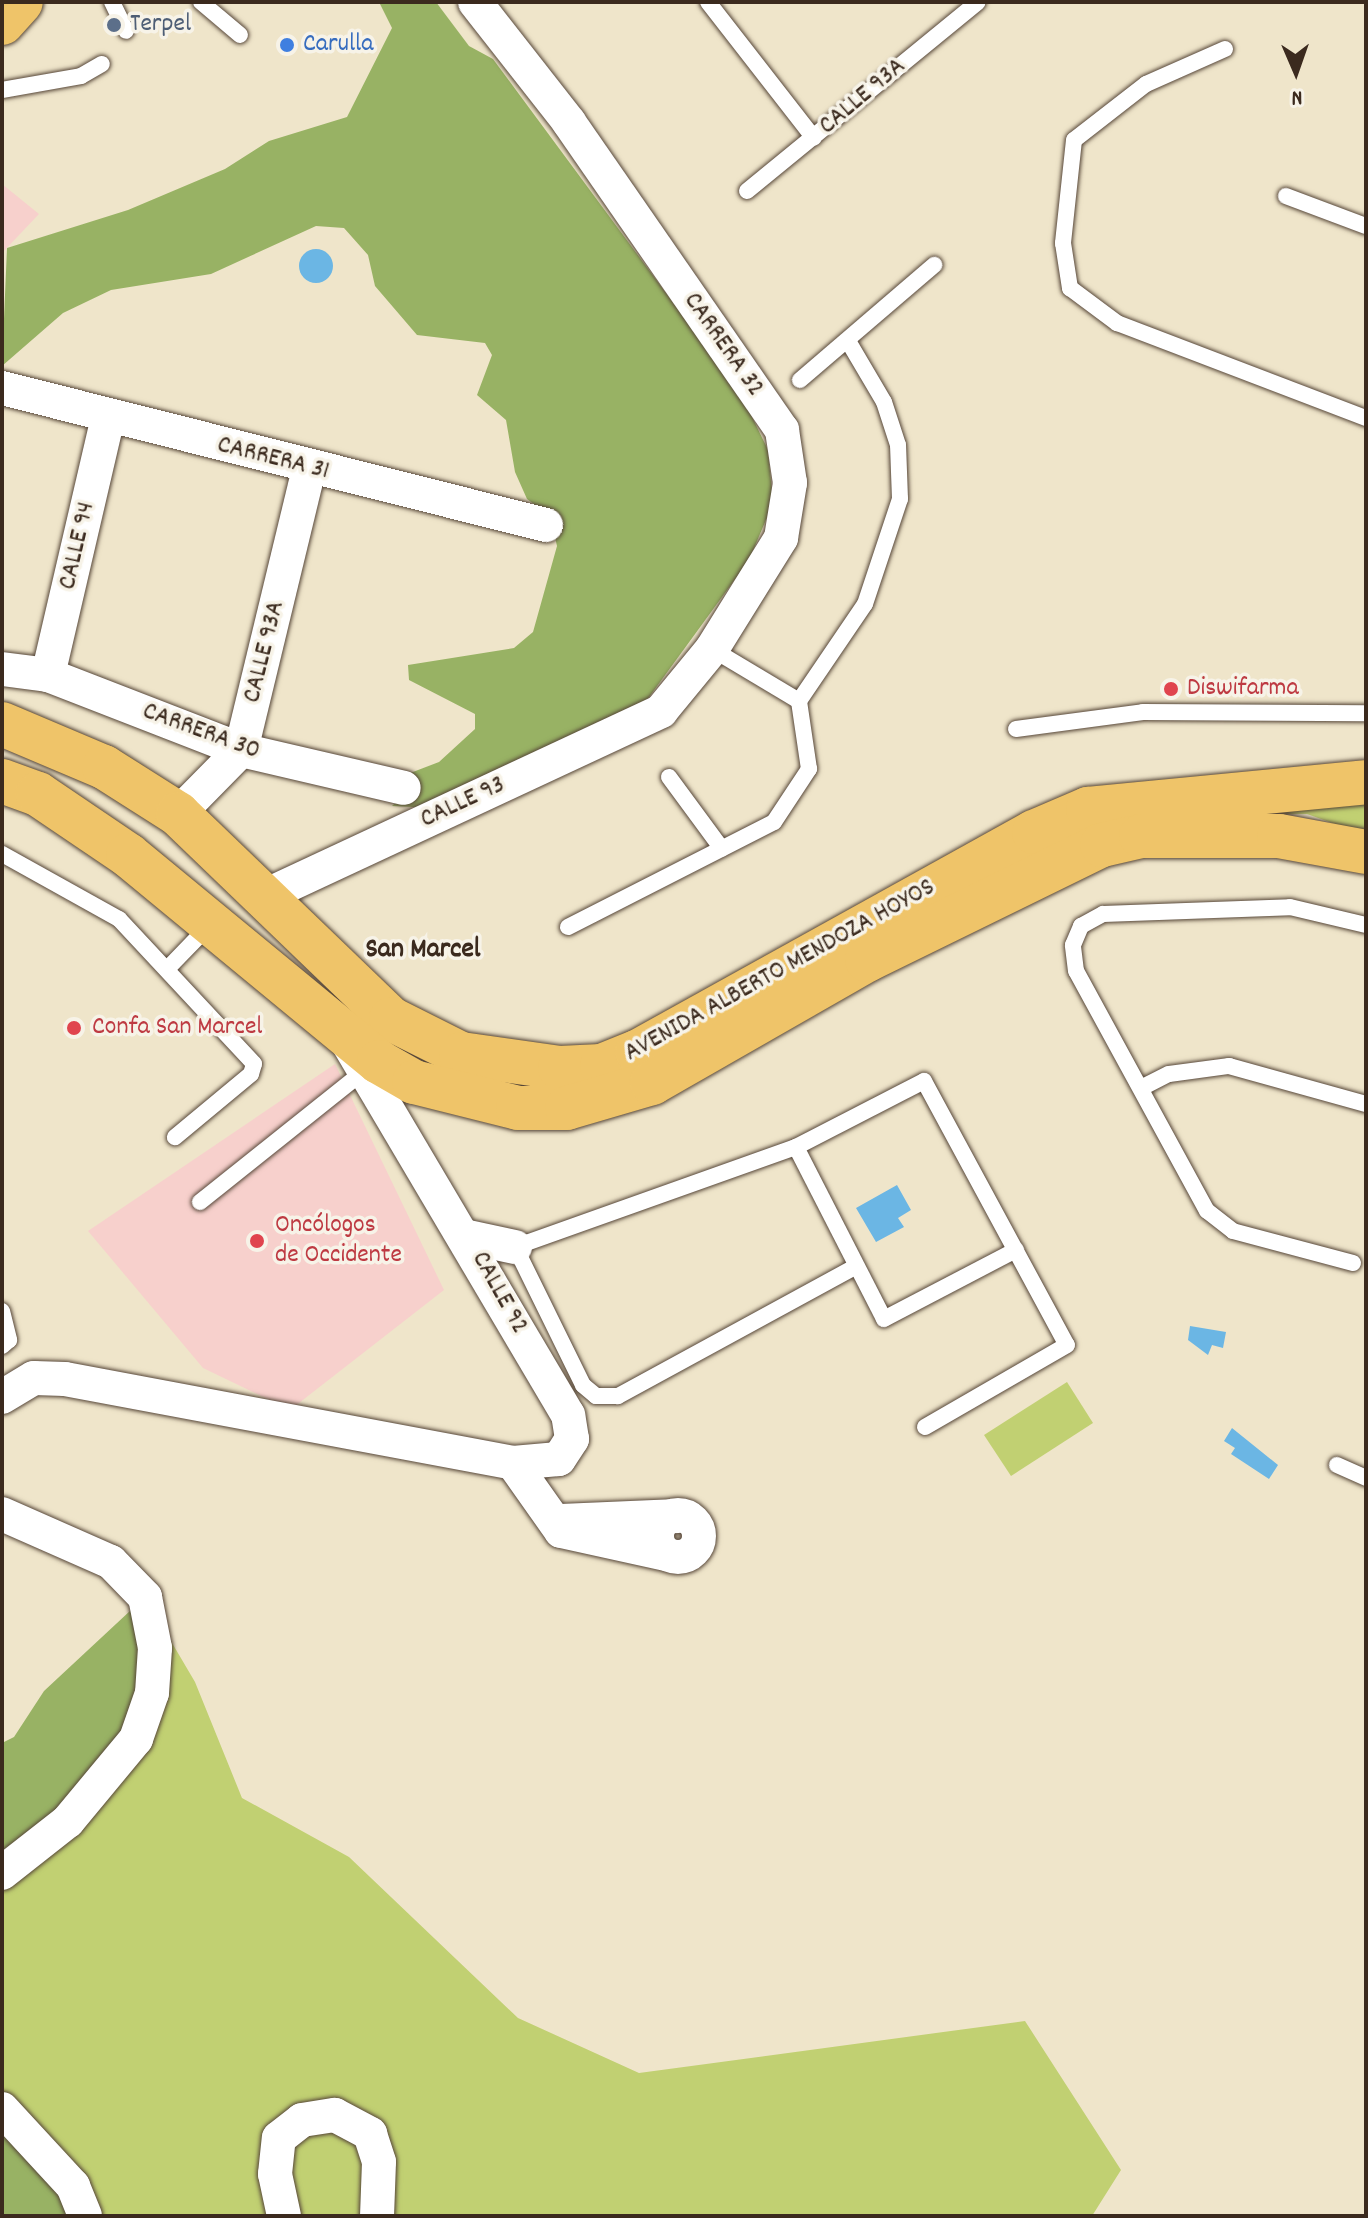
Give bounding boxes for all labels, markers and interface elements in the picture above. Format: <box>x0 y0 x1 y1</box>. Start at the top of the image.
place label: Terpel <box>130 9 191 41</box>
marker: Terpel <box>105 16 123 34</box>
place label: Carulla <box>303 29 373 61</box>
north arrow <box>1256 32 1336 112</box>
marker: Carulla <box>278 36 296 54</box>
street label: CALLE 93A <box>813 52 913 142</box>
text: N <box>1291 81 1303 112</box>
street label: CARRERA 32 <box>676 287 770 403</box>
street label: CARRERA 31 <box>214 430 332 488</box>
street label: CALLE 94 <box>53 499 103 593</box>
street label: CALLE 93A <box>237 598 293 706</box>
place label: Diswifarma <box>1187 673 1299 705</box>
marker: Diswifarma <box>1162 680 1180 698</box>
street label: CARRERA 30 <box>138 696 264 768</box>
street label: CALLE 93 <box>416 770 510 836</box>
street label: AVENIDA ALBERTO MENDOZA HOYOS <box>619 873 941 1069</box>
district label: San Marcel <box>366 934 480 968</box>
place label: Confa San Marcel <box>92 1012 263 1044</box>
marker: Confa San Marcel <box>63 1017 85 1039</box>
place label: Oncólogos de Occidente <box>275 1210 402 1272</box>
marker: Oncólogos de Occidente <box>246 1230 268 1252</box>
street label: CALLE 92 <box>464 1246 534 1340</box>

